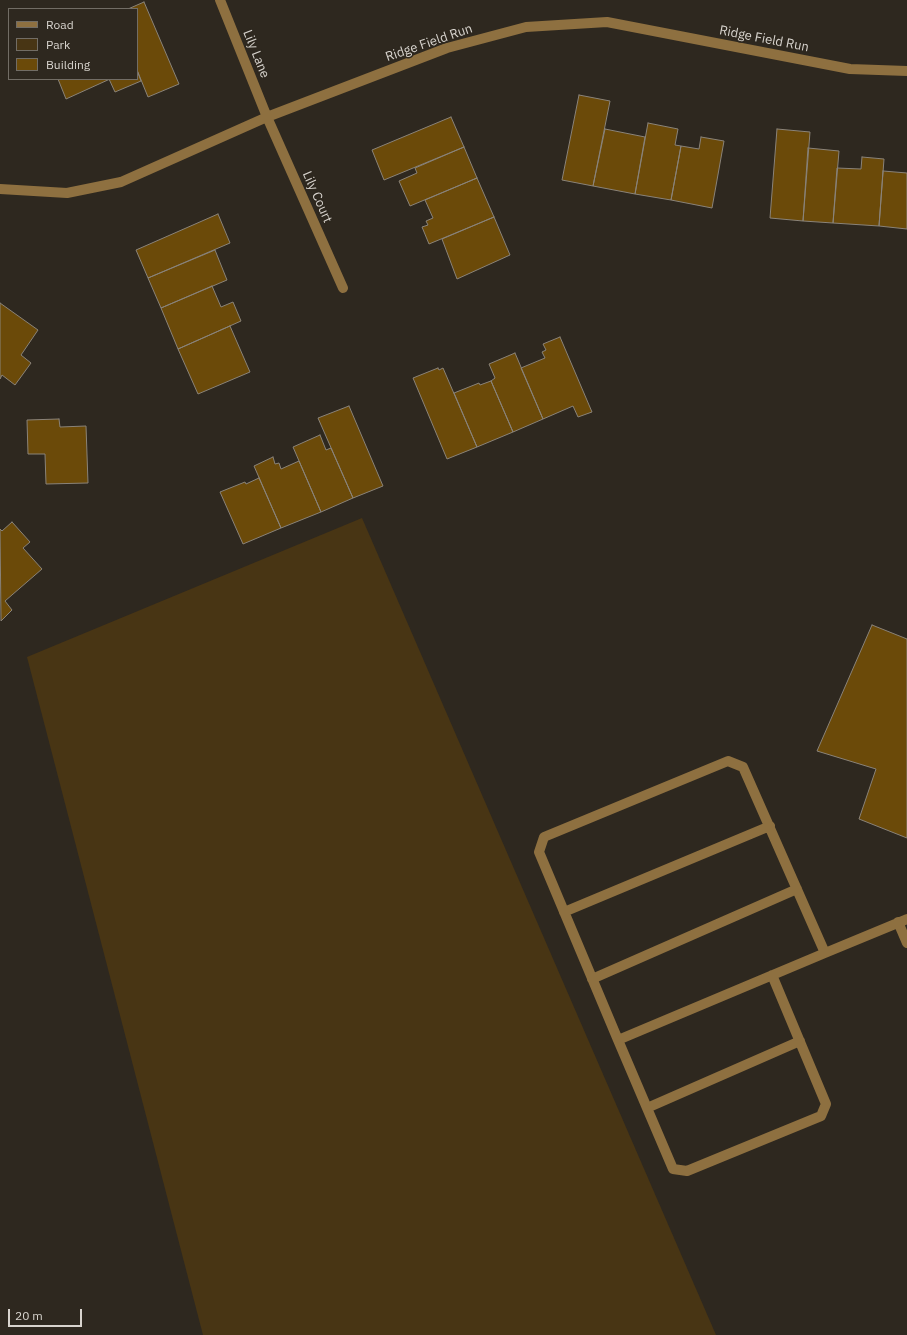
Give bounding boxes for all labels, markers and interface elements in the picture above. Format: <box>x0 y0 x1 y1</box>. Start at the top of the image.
legend <box>8 8 138 80</box>
text: Road <box>46 17 74 32</box>
street label: Ridge Field Run <box>383 21 475 65</box>
street label: Ridge Field Run <box>718 23 810 55</box>
street label: Lily Lane <box>239 28 273 80</box>
text: Park <box>46 37 70 52</box>
text: Building <box>46 57 90 72</box>
street label: Lily Court <box>299 169 335 225</box>
scale bar <box>10 1301 84 1327</box>
text: 20 m <box>15 1308 43 1323</box>

